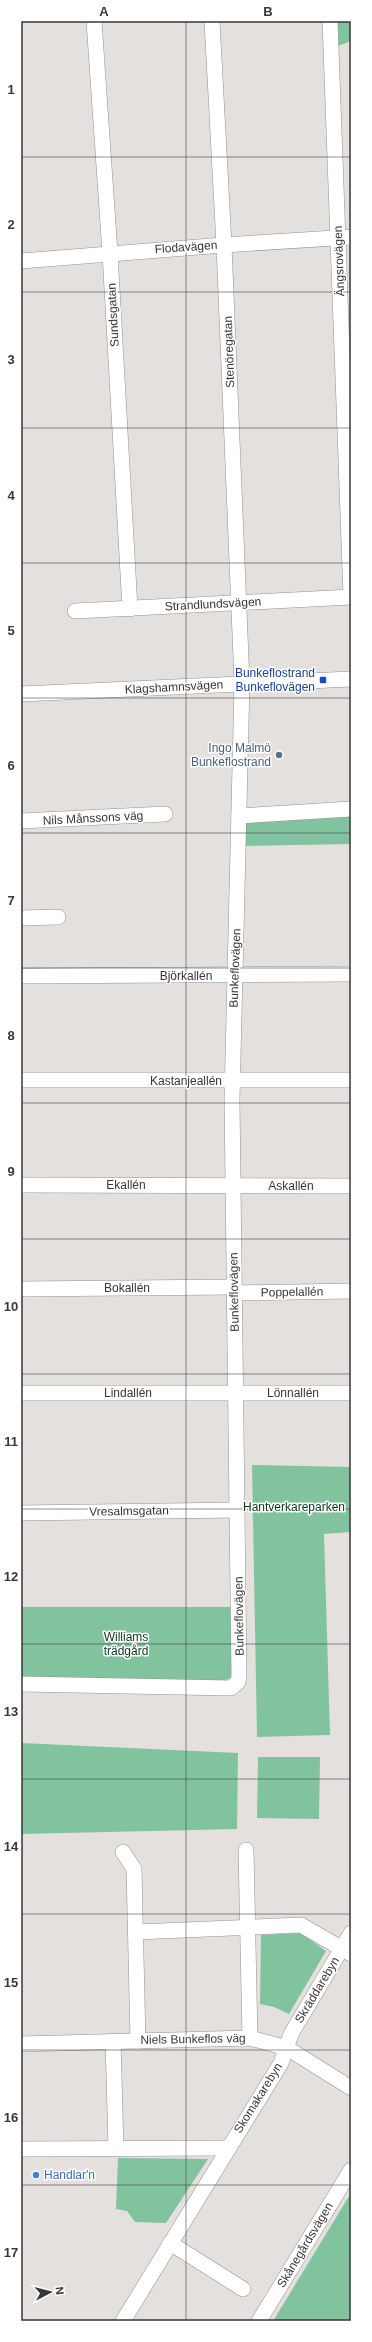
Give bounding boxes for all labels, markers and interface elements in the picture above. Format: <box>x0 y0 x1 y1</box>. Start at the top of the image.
text: A <box>99 4 109 19</box>
text: B <box>263 4 273 19</box>
text: 1 <box>7 82 15 97</box>
text: 2 <box>7 217 15 232</box>
street label: Ängsrovägen <box>331 225 347 297</box>
street label: Flodavägen <box>154 238 218 256</box>
street label: Sundsgatan <box>104 283 122 347</box>
street label: Stenöregatan <box>221 316 237 388</box>
text: 3 <box>7 352 15 367</box>
text: 4 <box>7 488 15 503</box>
street label: Strandlundsvägen <box>164 594 262 614</box>
text: 5 <box>7 623 15 638</box>
place label: Bunkeflostrand Bunkeflovägen <box>235 666 315 694</box>
marker: Bunkeflostrand Bunkeflovägen <box>318 675 328 685</box>
street label: Klagshamnsvägen <box>124 677 224 697</box>
place label: Ingo Malmö Bunkeflostrand <box>191 741 271 769</box>
marker: Ingo Malmö Bunkeflostrand <box>274 750 284 760</box>
text: 6 <box>7 758 15 773</box>
street label: Nils Månssons väg <box>42 808 144 828</box>
text: 7 <box>7 893 15 908</box>
street label: Bunkeflovägen <box>227 928 243 1008</box>
street label: Björkallén <box>160 969 212 983</box>
text: 8 <box>7 1028 15 1043</box>
street label: Kastanjeallén <box>150 1074 222 1088</box>
text: 9 <box>7 1164 15 1179</box>
street label: Ekallén <box>106 1178 146 1192</box>
street label: Askallén <box>268 1179 314 1193</box>
street label: Bunkeflovägen <box>226 1252 242 1332</box>
street label: Bokallén <box>104 1281 150 1295</box>
street label: Poppelallén <box>261 1284 323 1300</box>
text: 10 <box>4 1299 18 1314</box>
street label: Lindallén <box>104 1386 152 1400</box>
street label: Lönnallén <box>267 1386 319 1400</box>
text: 11 <box>4 1434 18 1449</box>
park label: Hantverkareparken <box>243 1500 345 1514</box>
street label: Vresalmsgatan <box>89 1503 169 1519</box>
text: 12 <box>4 1569 18 1584</box>
street label: Bunkeflovägen <box>231 1576 247 1656</box>
park label: Williams trädgård <box>104 1630 148 1658</box>
text: 13 <box>4 1704 18 1719</box>
text: 14 <box>4 1839 19 1854</box>
street label: Skräddarebyn <box>292 1954 342 2026</box>
text: 15 <box>4 1975 18 1990</box>
street label: Niels Bunkeflos väg <box>140 2031 246 2047</box>
street label: Skomakarebyn <box>231 2060 285 2136</box>
text: 16 <box>4 2110 18 2125</box>
place label: Handlar'n <box>44 2168 95 2182</box>
marker: Handlar'n <box>31 2170 41 2180</box>
street label: Skånegårdsvägen <box>274 2200 336 2290</box>
text: 17 <box>4 2245 18 2260</box>
north arrow <box>30 2272 70 2312</box>
text: N <box>53 2286 66 2296</box>

